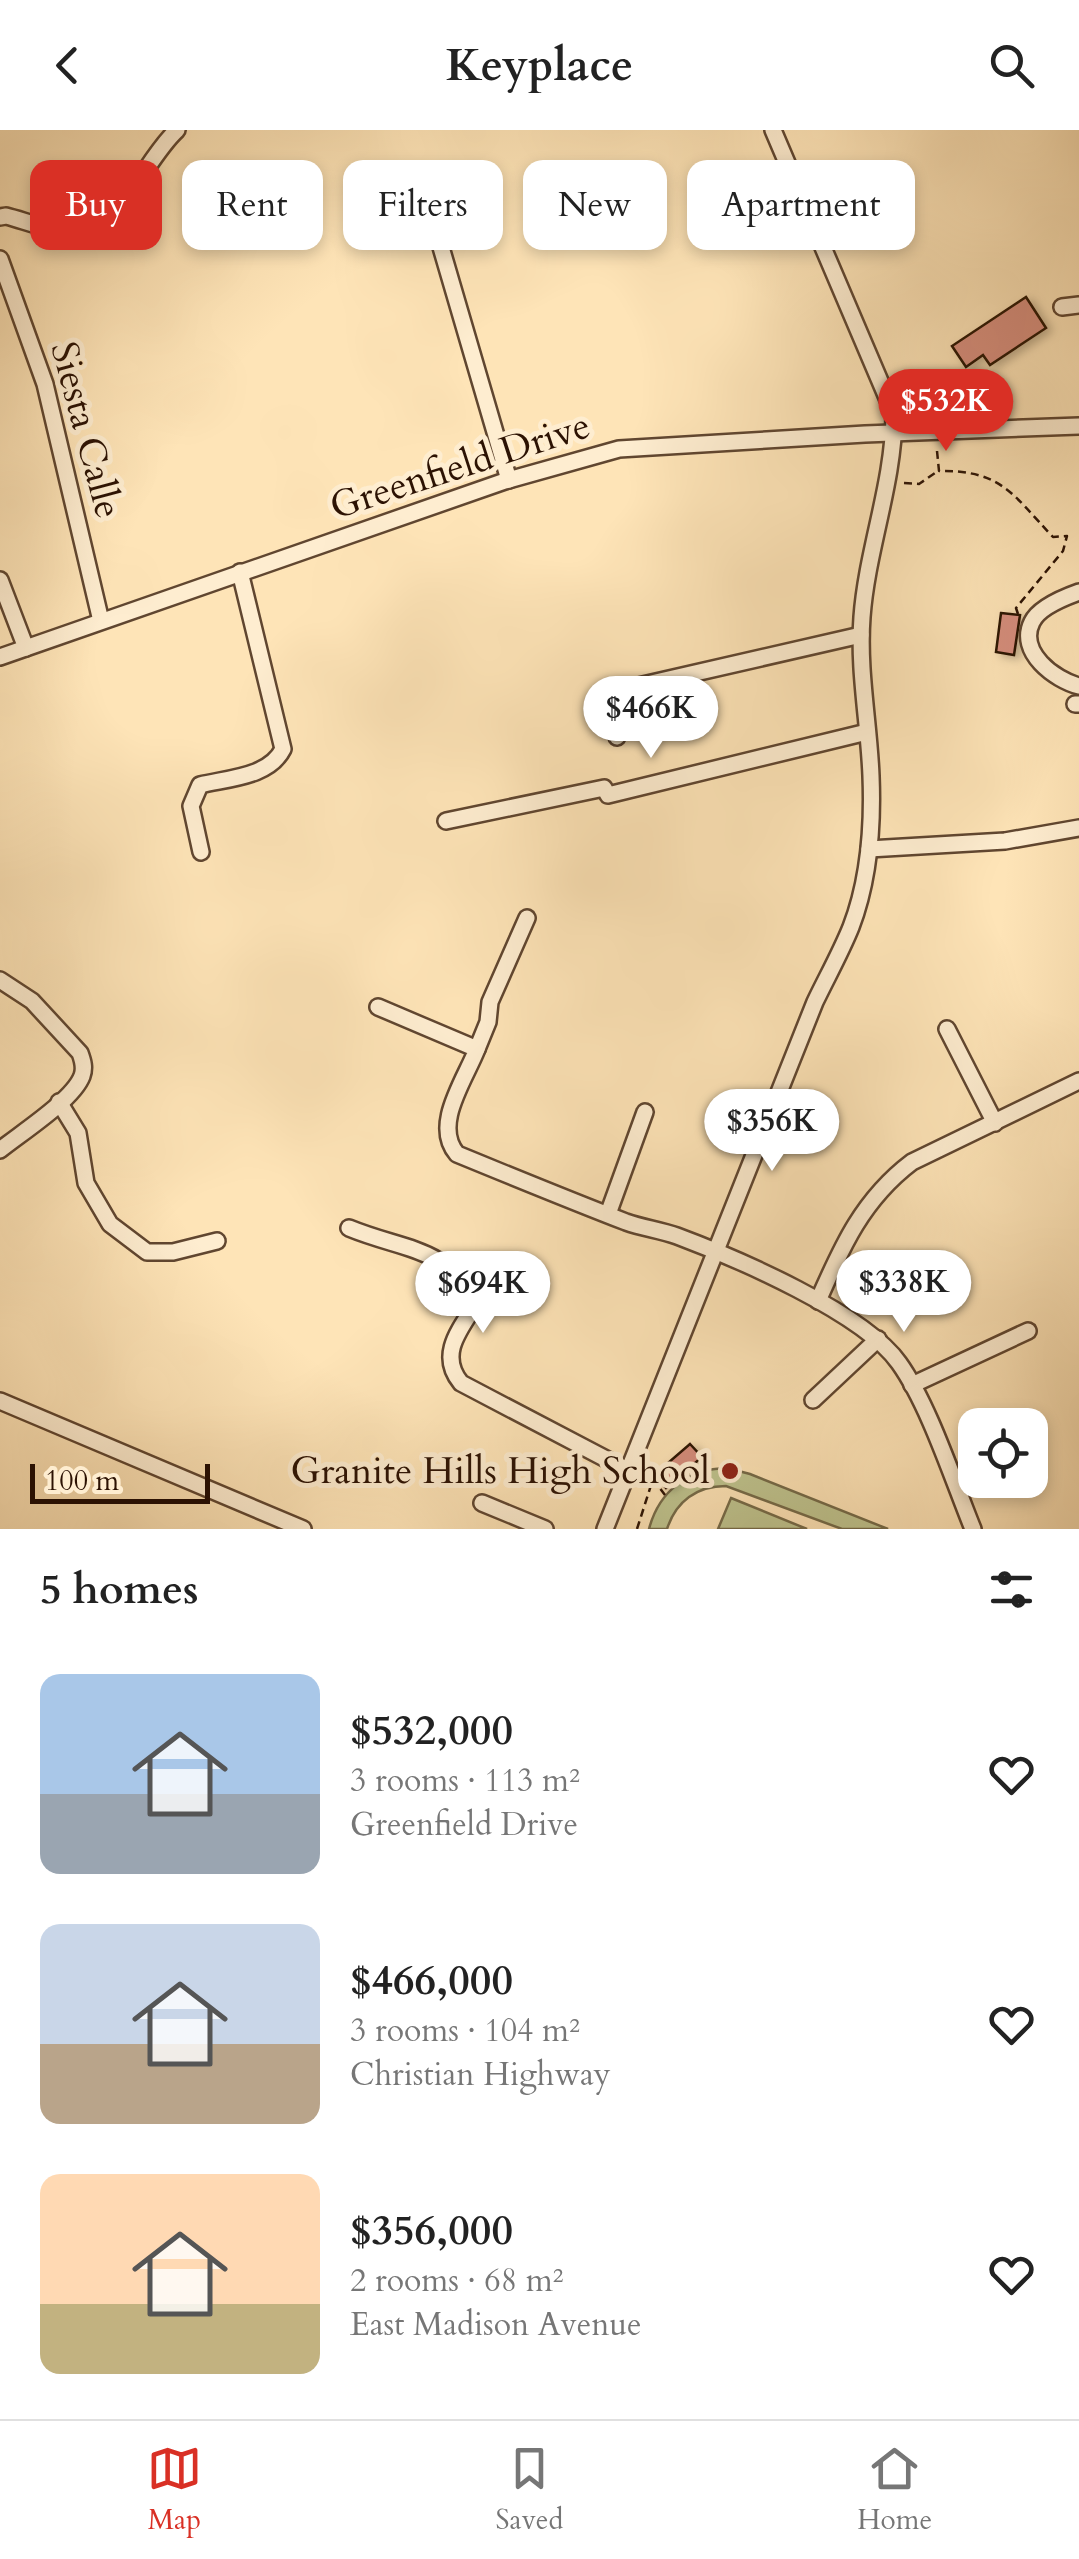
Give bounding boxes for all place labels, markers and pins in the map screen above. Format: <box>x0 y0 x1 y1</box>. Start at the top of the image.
pin: $532K <box>876 369 1016 454</box>
pin: $466K <box>581 676 721 761</box>
pin: $356K <box>702 1089 842 1174</box>
pin: $338K <box>834 1250 974 1335</box>
pin: $694K <box>413 1251 553 1336</box>
place label: Granite Hills High School <box>290 1445 710 1497</box>
marker: Granite Hills High School <box>719 1460 741 1482</box>

